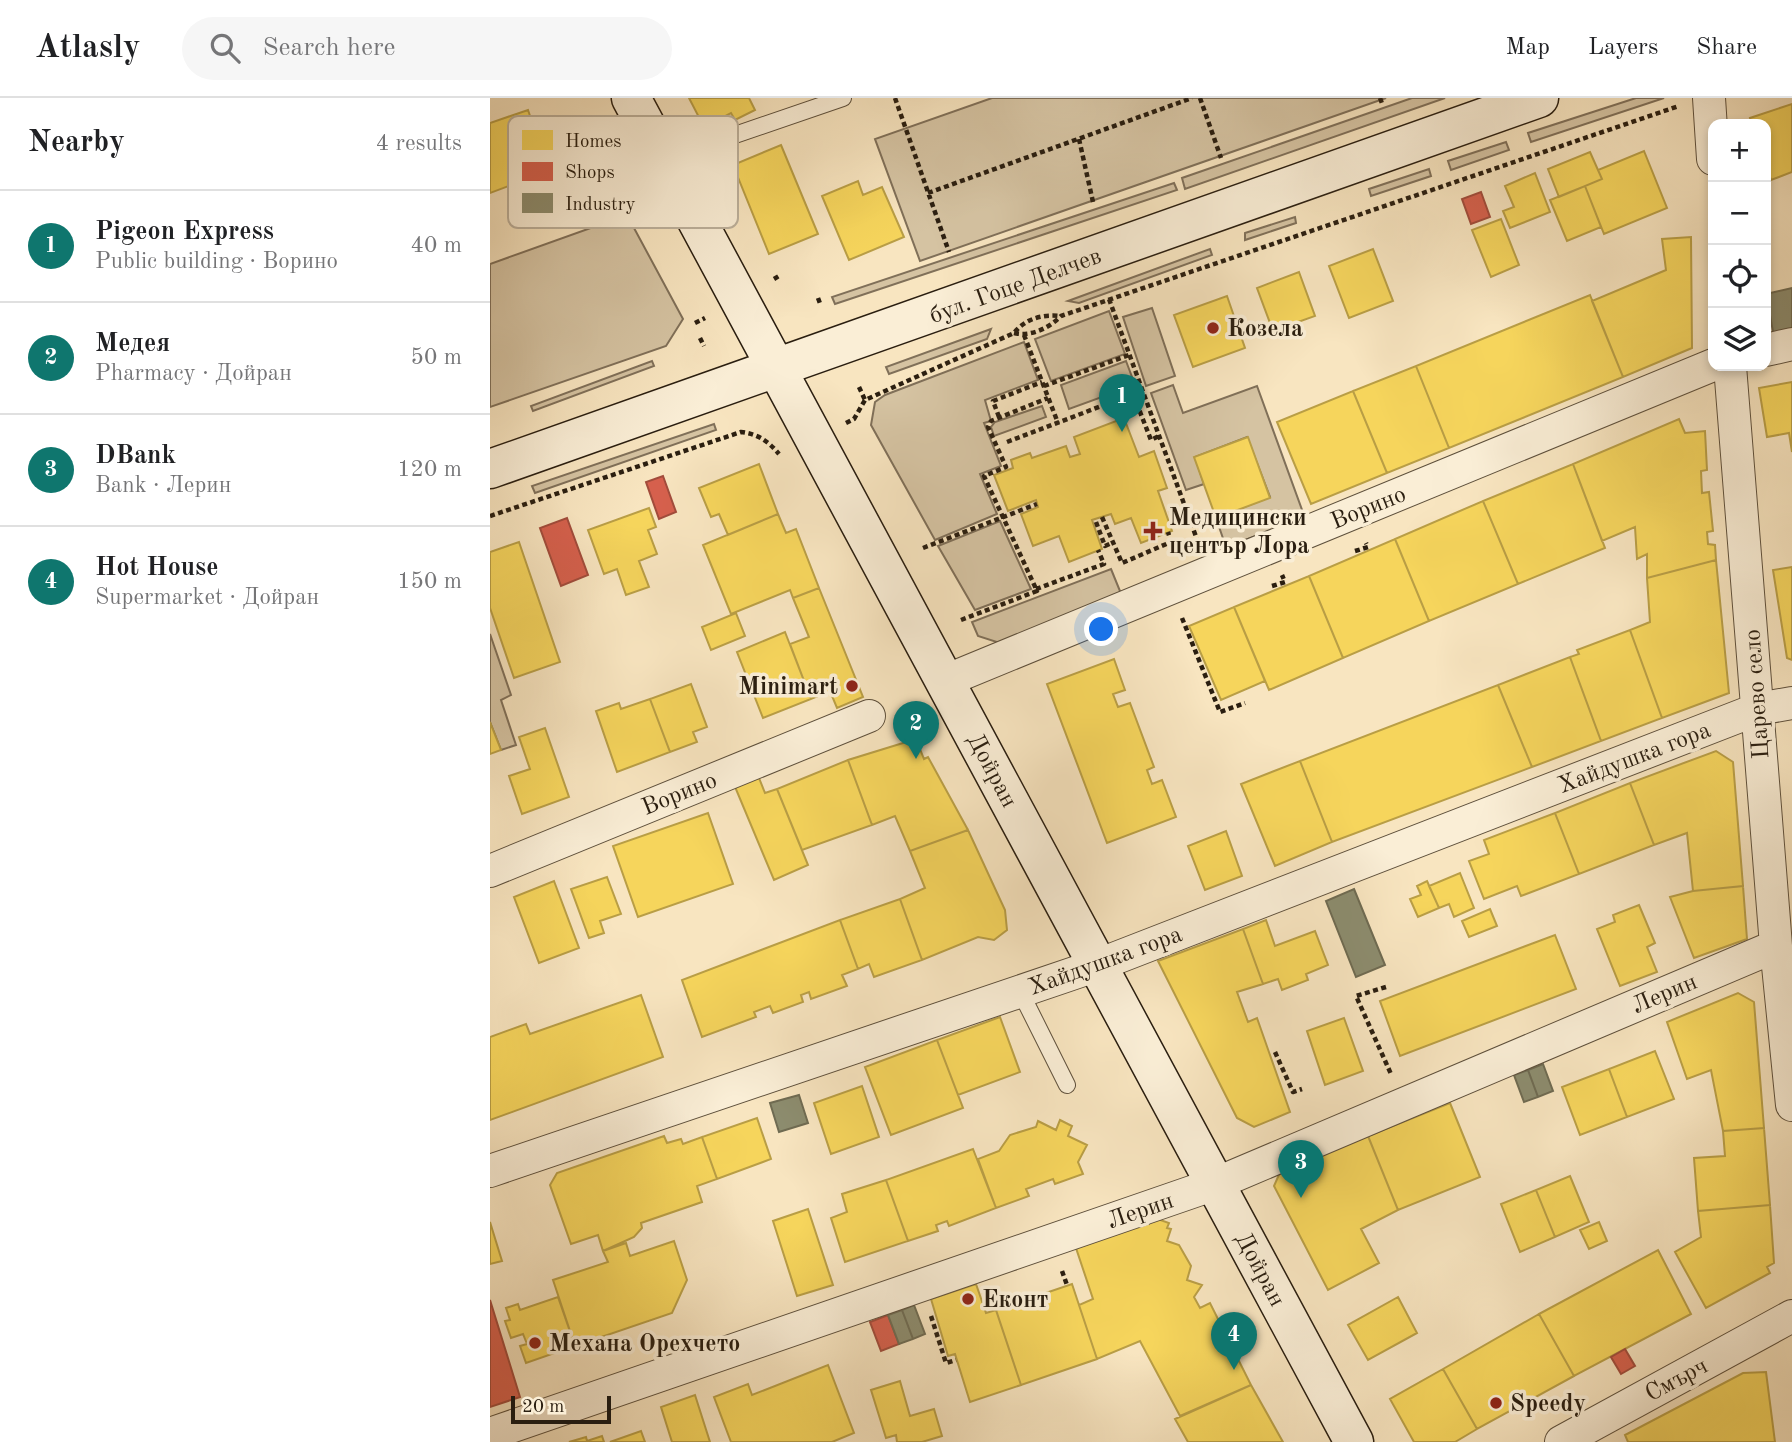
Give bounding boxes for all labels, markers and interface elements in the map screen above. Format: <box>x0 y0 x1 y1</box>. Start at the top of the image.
search box <box>182 17 672 80</box>
icon: search <box>206 29 244 67</box>
text: Atlasly <box>35 32 140 65</box>
text: Search here <box>262 35 396 61</box>
text: Map <box>1506 36 1550 60</box>
text: Layers <box>1588 36 1658 60</box>
text: Share <box>1696 36 1757 60</box>
legend <box>508 116 738 228</box>
map controls <box>1708 119 1771 371</box>
button: + <box>1708 119 1771 182</box>
text: Nearby <box>28 128 125 158</box>
text: 4 results <box>376 132 462 155</box>
text: Homes <box>565 133 621 152</box>
text: Shops <box>565 164 615 183</box>
button: − <box>1708 182 1771 245</box>
text: Industry <box>565 196 636 215</box>
text: Pigeon Express <box>95 219 274 245</box>
text: 1 <box>44 234 58 257</box>
text: 40 m <box>411 234 462 257</box>
street label: бул. Гоце Делчев <box>927 245 1105 329</box>
button: locate <box>1708 245 1771 308</box>
text: Public building · Ворино <box>95 250 338 273</box>
button: layers <box>1708 308 1771 371</box>
place label: Козела <box>1227 318 1303 342</box>
marker: Козела <box>1205 320 1221 336</box>
text: Медея <box>95 331 170 357</box>
text: 2 <box>44 346 58 369</box>
text: 50 m <box>411 346 462 369</box>
text: Pharmacy · Дойран <box>95 362 292 385</box>
pin: 1 <box>1099 374 1145 432</box>
text: DBank <box>95 443 176 469</box>
text: 3 <box>44 458 58 481</box>
text: 120 m <box>397 458 462 481</box>
text: Bank · Лерин <box>95 474 231 497</box>
street label: Ворино <box>1328 483 1410 535</box>
place label: Медицински център Лора <box>1169 507 1310 559</box>
marker: Медицински център Лора <box>1143 521 1163 541</box>
text: Hot House <box>95 555 219 581</box>
text: 4 <box>44 570 58 593</box>
text: 150 m <box>397 570 462 593</box>
text: Supermarket · Дойран <box>95 586 319 609</box>
your location <box>1084 612 1118 646</box>
street label: Царево село <box>1741 628 1775 760</box>
place label: Minimart <box>739 676 838 700</box>
marker: Minimart <box>844 678 860 694</box>
pin: 2 <box>893 701 939 759</box>
street label: Хайдушка гора <box>1555 719 1715 799</box>
street label: Дойран <box>962 730 1021 812</box>
street label: Ворино <box>639 769 721 821</box>
street label: Хайдушка гора <box>1026 923 1186 1001</box>
street label: Лерин <box>1629 970 1701 1019</box>
pin: 3 <box>1278 1140 1324 1198</box>
street label: Лерин <box>1104 1189 1177 1234</box>
street label: Дойран <box>1230 1229 1289 1311</box>
place label: Еконт <box>982 1289 1048 1313</box>
marker: Еконт <box>960 1291 976 1307</box>
pin: 4 <box>1211 1312 1257 1370</box>
place label: Механа Орехчето <box>549 1333 740 1357</box>
marker: Механа Орехчето <box>527 1335 543 1351</box>
street label: Смърч <box>1642 1354 1712 1407</box>
scale bar <box>511 1393 611 1425</box>
place label: Speedy <box>1510 1393 1586 1417</box>
marker: Speedy <box>1488 1395 1504 1411</box>
text: 20 m <box>522 1398 564 1417</box>

